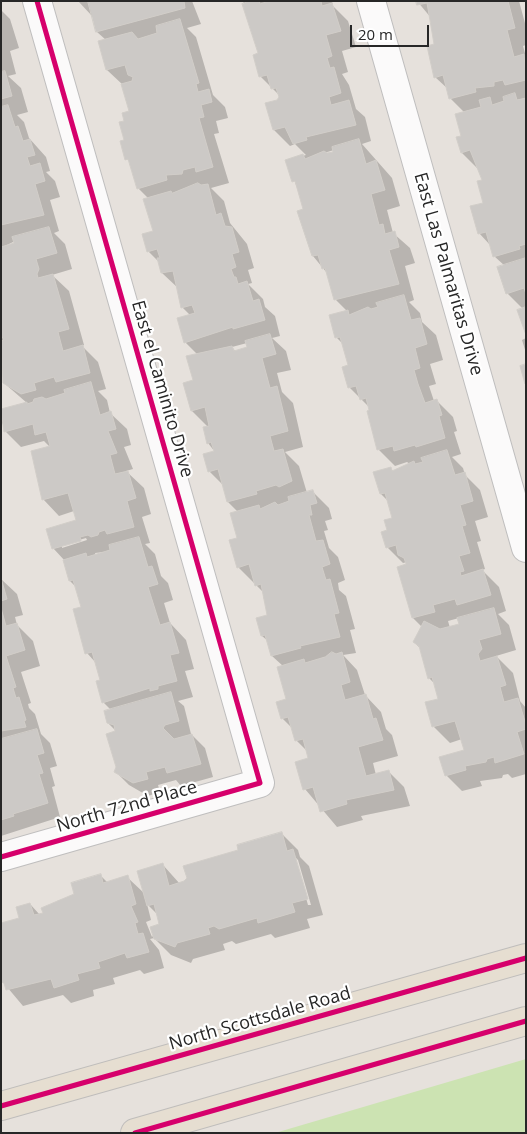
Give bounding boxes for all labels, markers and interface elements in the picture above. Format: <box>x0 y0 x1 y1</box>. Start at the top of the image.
scale bar <box>352 15 431 47</box>
text: 20 m <box>358 24 393 44</box>
street label: East Las Palmaritas Drive <box>409 170 487 378</box>
street label: East el Caminito Drive <box>126 298 198 480</box>
street label: North 72nd Place <box>54 777 200 837</box>
street label: North Scottsdale Road <box>167 983 353 1055</box>

